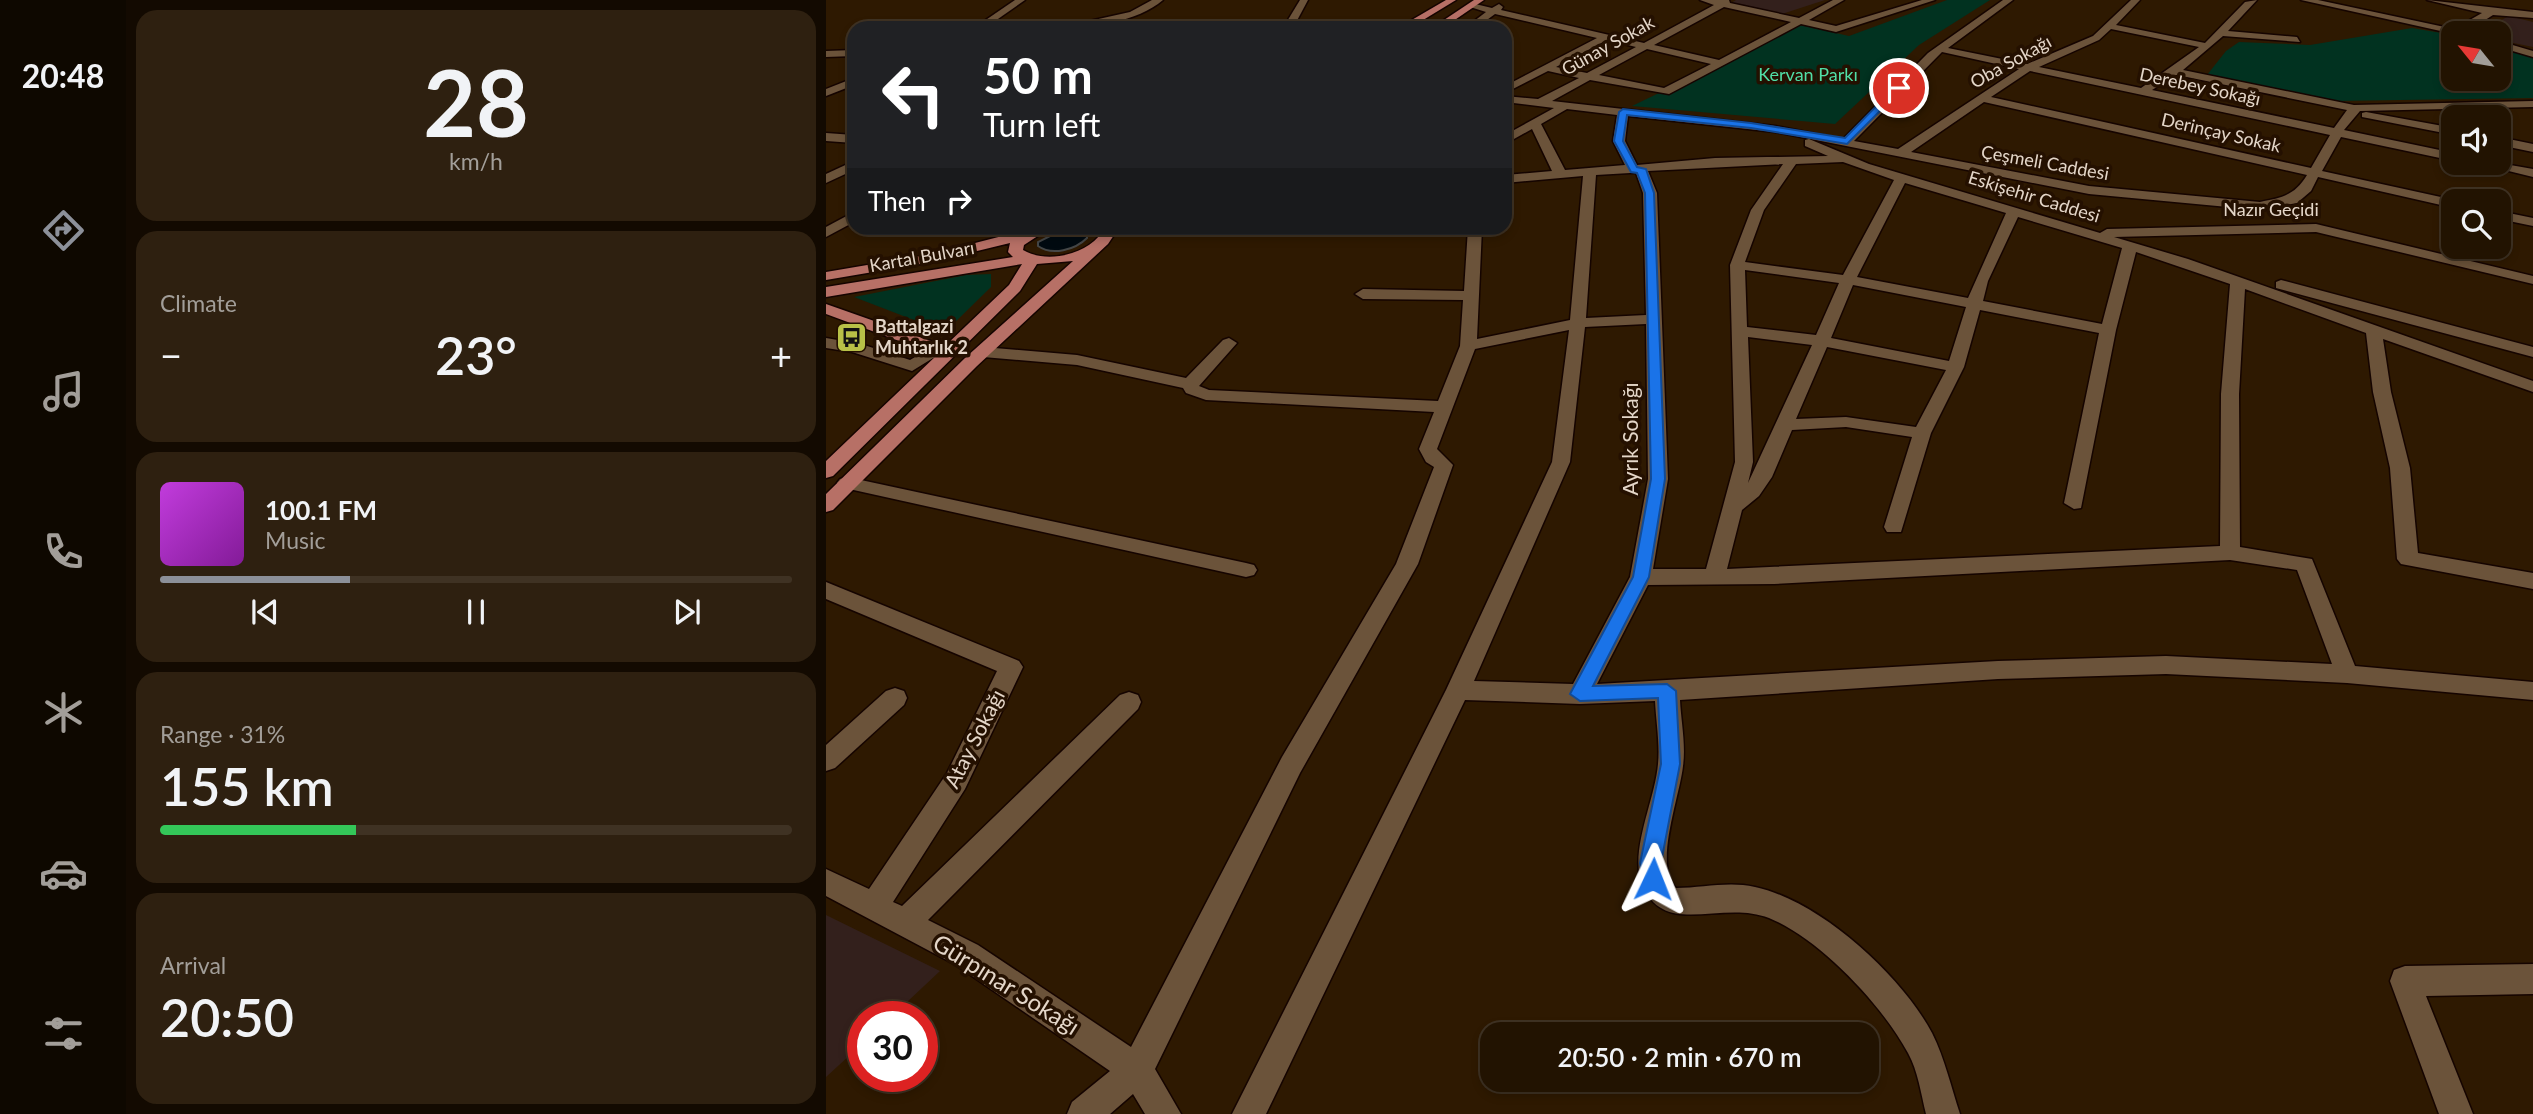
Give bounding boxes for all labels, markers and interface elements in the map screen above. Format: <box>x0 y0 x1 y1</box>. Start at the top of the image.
street label: Günay Sokak <box>1557 10 1658 80</box>
north arrow <box>2441 21 2511 91</box>
map controls <box>2441 21 2511 259</box>
street label: Oba Sokağı <box>1966 30 2055 92</box>
text: 50 m <box>983 46 1093 104</box>
text: 28 <box>423 47 529 156</box>
icon: left <box>868 49 959 140</box>
text: 20:48 <box>22 56 104 95</box>
pin <box>1869 58 1929 118</box>
street label: Derebey Sokağı <box>2138 62 2263 110</box>
park label: Kervan Parkı <box>1758 63 1858 85</box>
icon: arrive <box>1880 69 1918 107</box>
text: Turn left <box>983 105 1100 144</box>
button: sound <box>2441 105 2511 175</box>
street label: Derinçay Sokak <box>2159 108 2284 157</box>
street label: Çeşmeli Caddesi <box>1980 140 2111 184</box>
text: km/h <box>449 147 503 175</box>
street label: Eskişehir Caddesi <box>1966 166 2103 227</box>
icon: right <box>940 182 978 220</box>
text: Then <box>868 185 926 217</box>
button: search <box>2441 189 2511 259</box>
street label: Nazır Geçidi <box>2223 198 2319 220</box>
icon: directions <box>39 206 88 255</box>
street label: Kartal Bulvarı <box>868 236 976 276</box>
text: Climate <box>160 289 237 317</box>
place label: Battalgazi Muhtarlık 2 <box>875 315 968 358</box>
bus stop icon: Battalgazi Muhtarlık 2 <box>835 320 869 354</box>
text: 23° <box>435 324 517 386</box>
text: − <box>160 332 182 378</box>
text: + <box>770 332 792 378</box>
icon: music <box>39 367 88 416</box>
street label: Ayrık Sokağı <box>1617 382 1642 496</box>
text: 100.1 FM <box>265 494 377 526</box>
text: Music <box>265 526 325 554</box>
icon: phone <box>39 527 88 576</box>
icon: previous <box>246 593 284 631</box>
icon: pause <box>457 593 495 631</box>
icon: next <box>668 593 706 631</box>
street label: Atay Sokağı <box>938 685 1009 792</box>
icon: climate <box>39 688 88 737</box>
text: Range · 31% <box>160 720 285 748</box>
text: 155 km <box>160 755 334 817</box>
position arrow <box>1616 842 1690 916</box>
icon: car <box>39 849 88 898</box>
street label: Gürpınar Sokağı <box>928 927 1085 1040</box>
text: Arrival <box>160 951 226 979</box>
text: 20:50 <box>160 986 294 1048</box>
speed limit sign: 30 <box>847 1001 938 1092</box>
icon: filters <box>39 1009 88 1058</box>
text: 20:50 · 2 min · 670 m <box>1557 1041 1802 1073</box>

